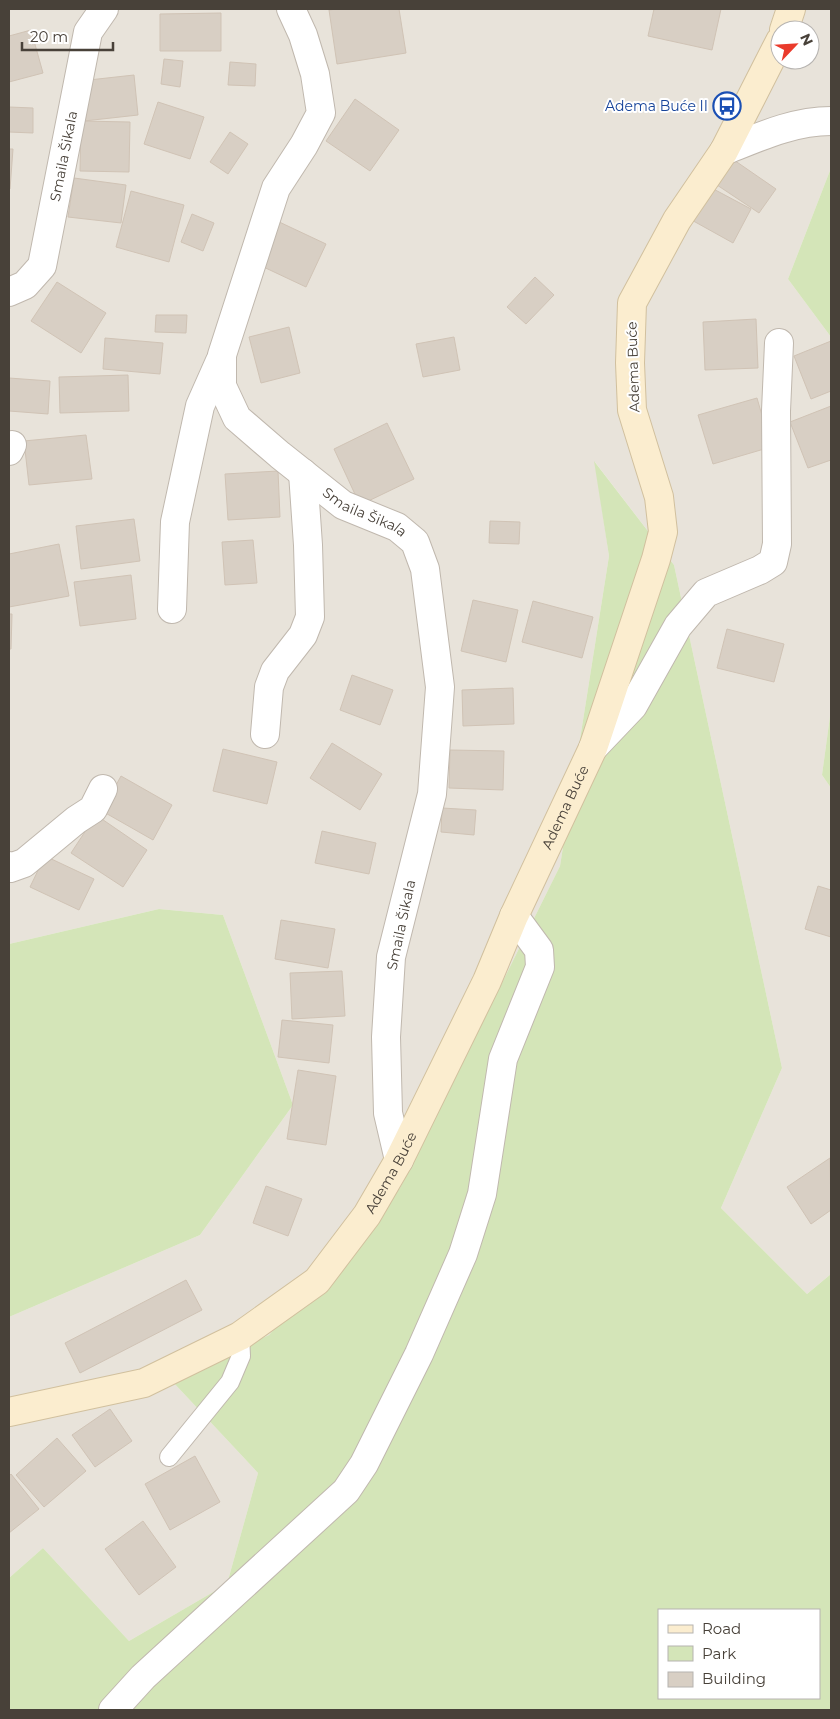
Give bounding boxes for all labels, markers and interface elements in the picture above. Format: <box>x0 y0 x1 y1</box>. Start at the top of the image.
scale bar <box>22 20 114 52</box>
north arrow <box>770 20 820 70</box>
text: 20 m <box>30 27 68 46</box>
text: N <box>796 31 817 48</box>
bus stop icon: Adema Buće II <box>712 91 742 121</box>
place label: Adema Buće II <box>605 97 708 115</box>
street label: Smaila Šikala <box>46 109 81 203</box>
street label: Adema Buće <box>622 321 644 413</box>
street label: Smaila Šikala <box>319 483 411 541</box>
street label: Adema Buće <box>538 762 593 852</box>
street label: Smaila Šikala <box>383 878 419 972</box>
street label: Adema Buće <box>361 1129 421 1217</box>
legend <box>658 1609 820 1699</box>
text: Road <box>702 1619 741 1638</box>
text: Park <box>702 1644 736 1663</box>
text: Building <box>702 1669 766 1688</box>

